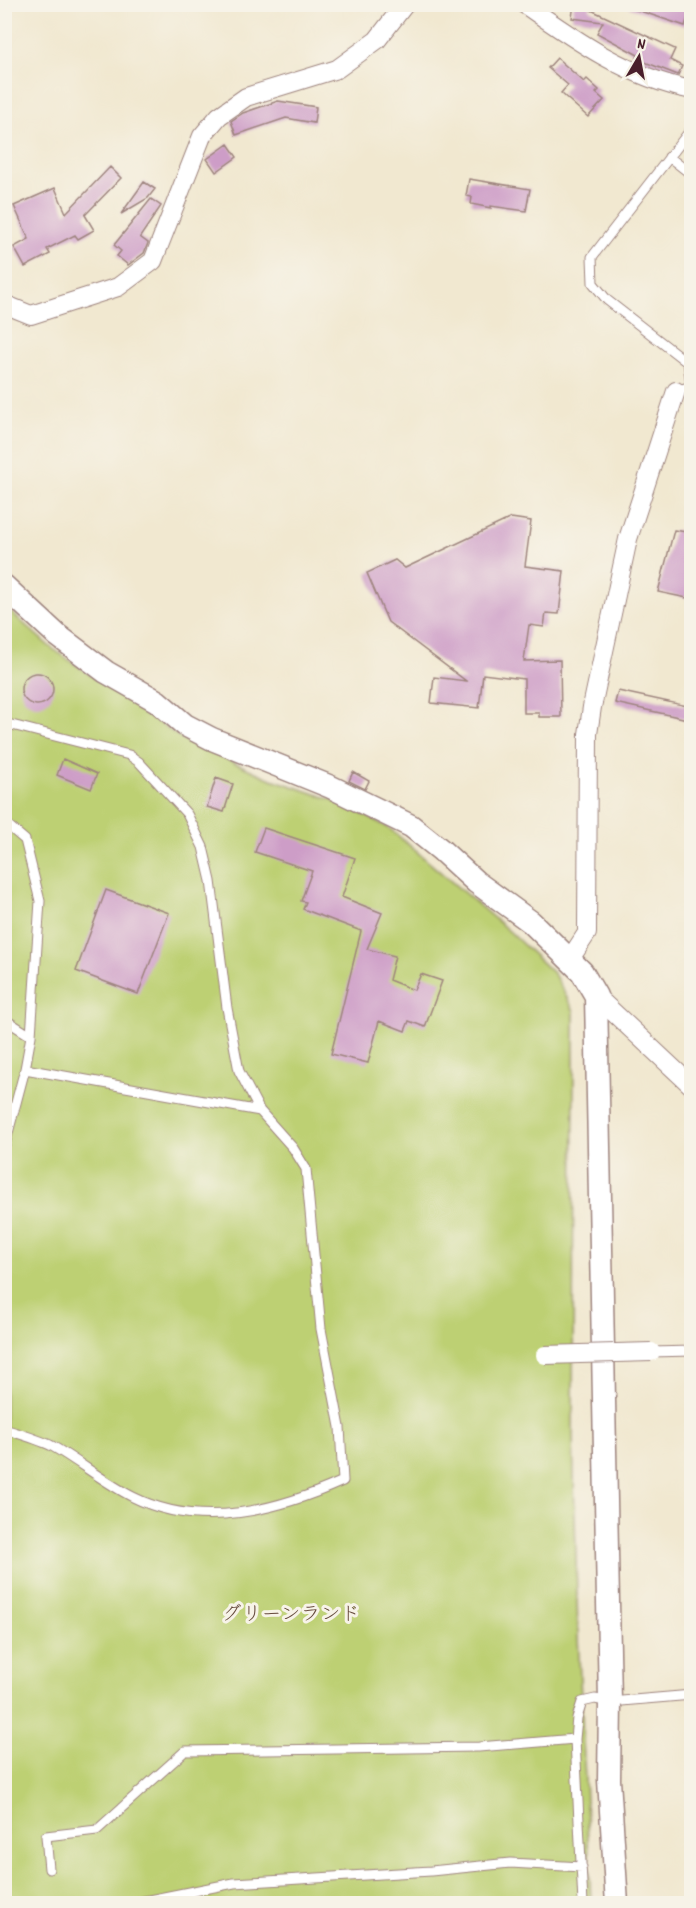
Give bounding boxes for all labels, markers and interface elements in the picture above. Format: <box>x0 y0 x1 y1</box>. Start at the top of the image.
north arrow <box>609 27 669 87</box>
text: N <box>635 33 647 57</box>
park label: グリーンランド <box>222 1602 360 1630</box>

